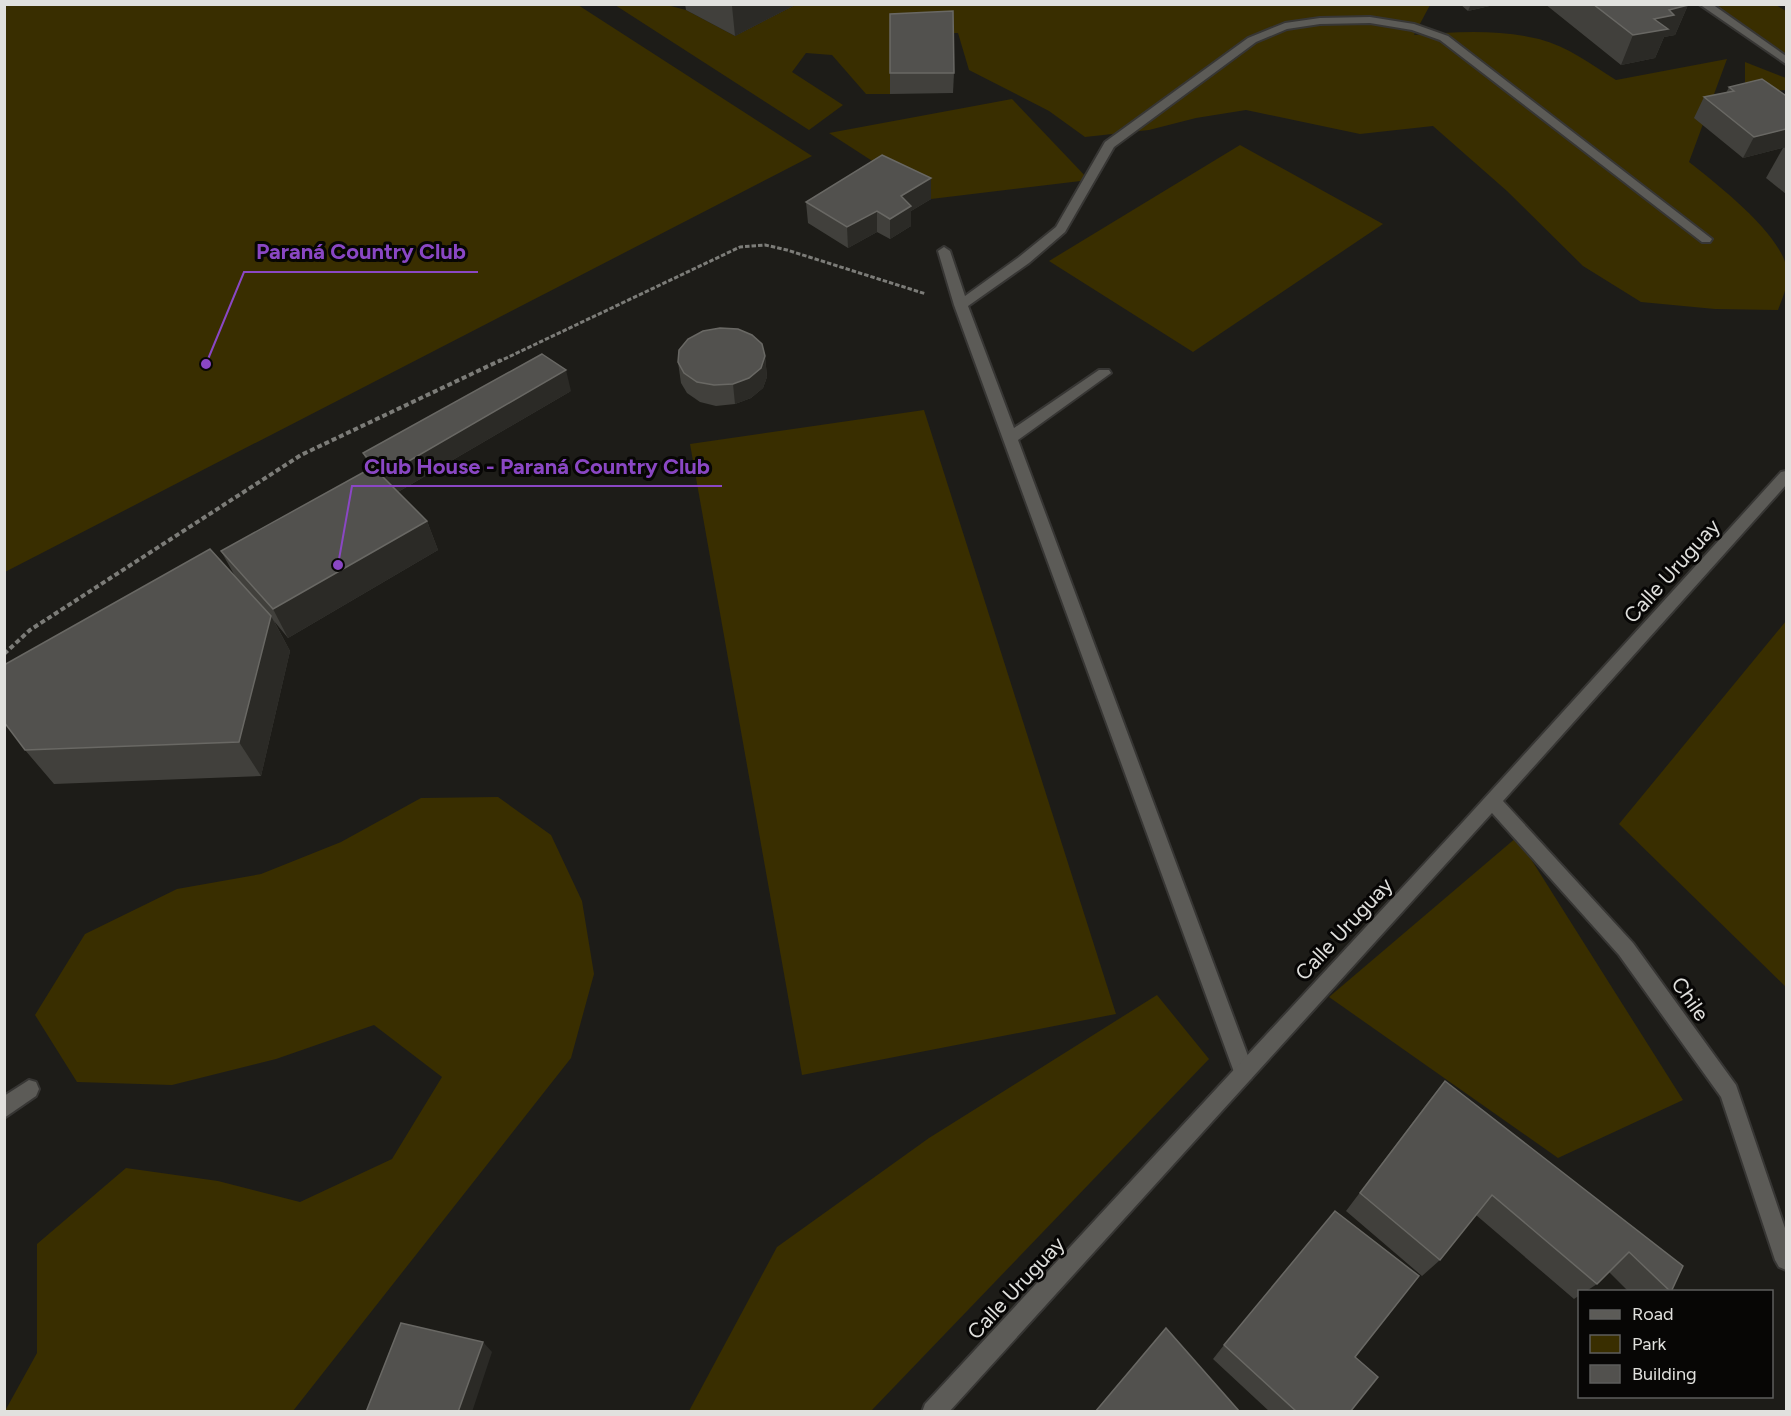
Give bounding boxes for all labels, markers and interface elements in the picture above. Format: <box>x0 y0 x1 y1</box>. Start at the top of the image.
callout: Paraná Country Club <box>244 232 478 272</box>
text: Paraná Country Club <box>256 238 466 265</box>
callout: Club House - Paraná Country Club <box>352 446 722 486</box>
text: Club House - Paraná Country Club <box>364 453 710 480</box>
street label: Calle Uruguay <box>1618 514 1725 628</box>
street label: Calle Uruguay <box>1290 872 1397 985</box>
street label: Chile <box>1666 972 1714 1025</box>
street label: Calle Uruguay <box>962 1231 1069 1344</box>
legend <box>1578 1290 1773 1398</box>
text: Road <box>1632 1303 1673 1325</box>
text: Park <box>1632 1333 1667 1355</box>
text: Building <box>1632 1363 1697 1385</box>

